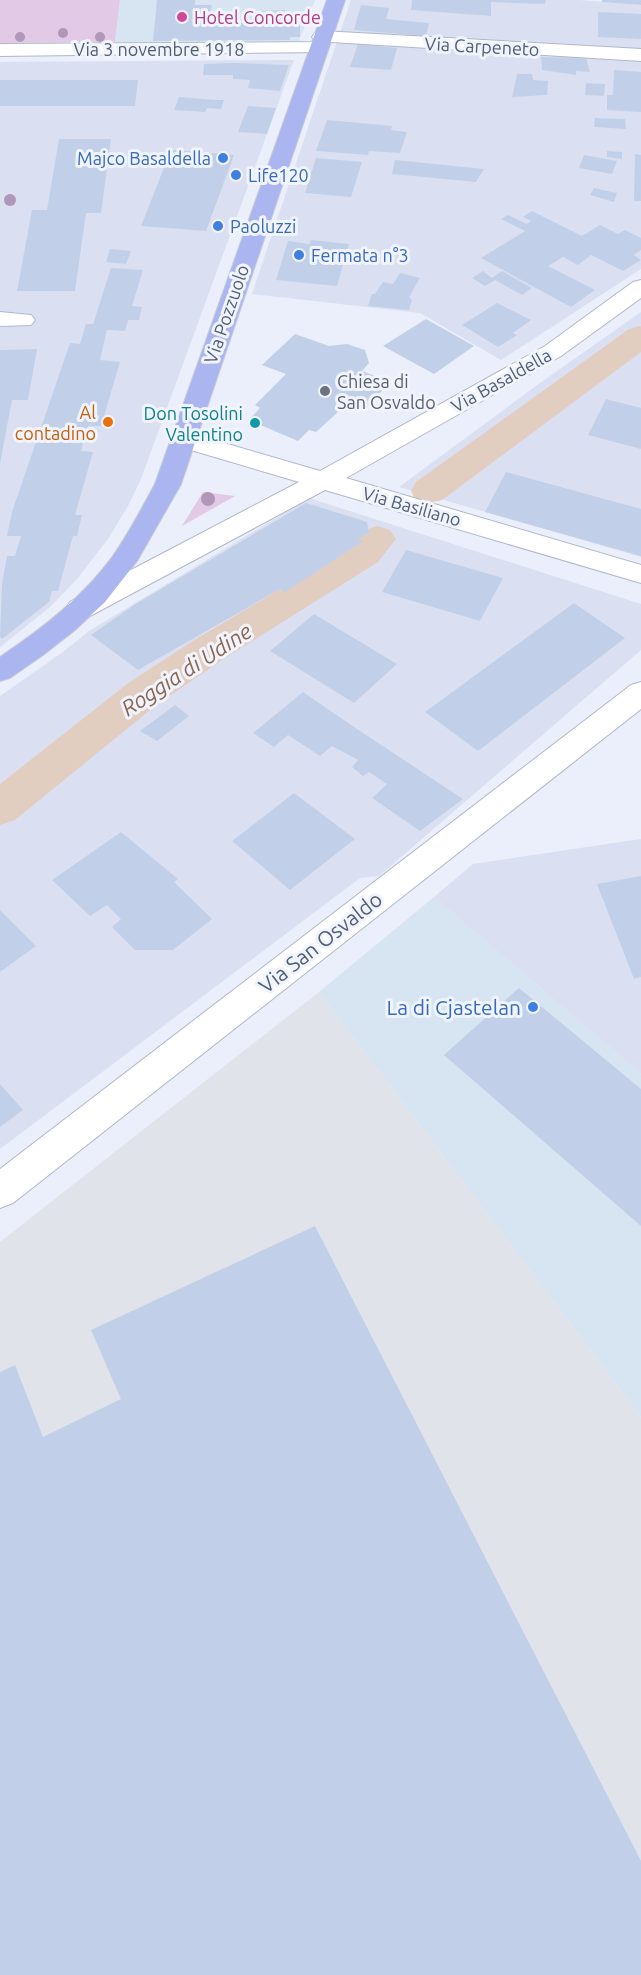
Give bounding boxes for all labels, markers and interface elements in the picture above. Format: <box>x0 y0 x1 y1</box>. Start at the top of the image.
place label: Hotel Concorde <box>194 7 321 27</box>
marker: Hotel Concorde <box>175 10 189 24</box>
street label: Via Carpeneto <box>424 33 540 59</box>
street label: Via 3 novembre 1918 <box>73 39 245 59</box>
place label: Majco Basaldella <box>77 148 211 168</box>
marker: Majco Basaldella <box>216 151 230 165</box>
place label: Life120 <box>248 165 309 185</box>
marker: Life120 <box>229 168 243 182</box>
place label: Paoluzzi <box>230 216 296 236</box>
marker: Paoluzzi <box>211 219 225 233</box>
place label: Fermata n°3 <box>311 245 409 265</box>
marker: Fermata n°3 <box>292 248 306 262</box>
street label: Via Pozzuolo <box>200 262 252 366</box>
street label: Via Basaldella <box>447 344 555 416</box>
place label: Chiesa di San Osvaldo <box>337 371 436 412</box>
marker: Chiesa di San Osvaldo <box>318 384 332 398</box>
place label: Al contadino <box>15 402 96 443</box>
place label: Don Tosolini Valentino <box>144 403 243 444</box>
marker: Al contadino <box>101 415 115 429</box>
marker: Don Tosolini Valentino <box>248 416 262 430</box>
street label: Via Basiliano <box>360 482 464 530</box>
water label: Roggia di Udine <box>116 618 256 720</box>
street label: Via San Osvaldo <box>254 886 386 998</box>
place label: La di Cjastelan <box>386 995 521 1019</box>
marker: La di Cjastelan <box>526 1000 540 1014</box>

